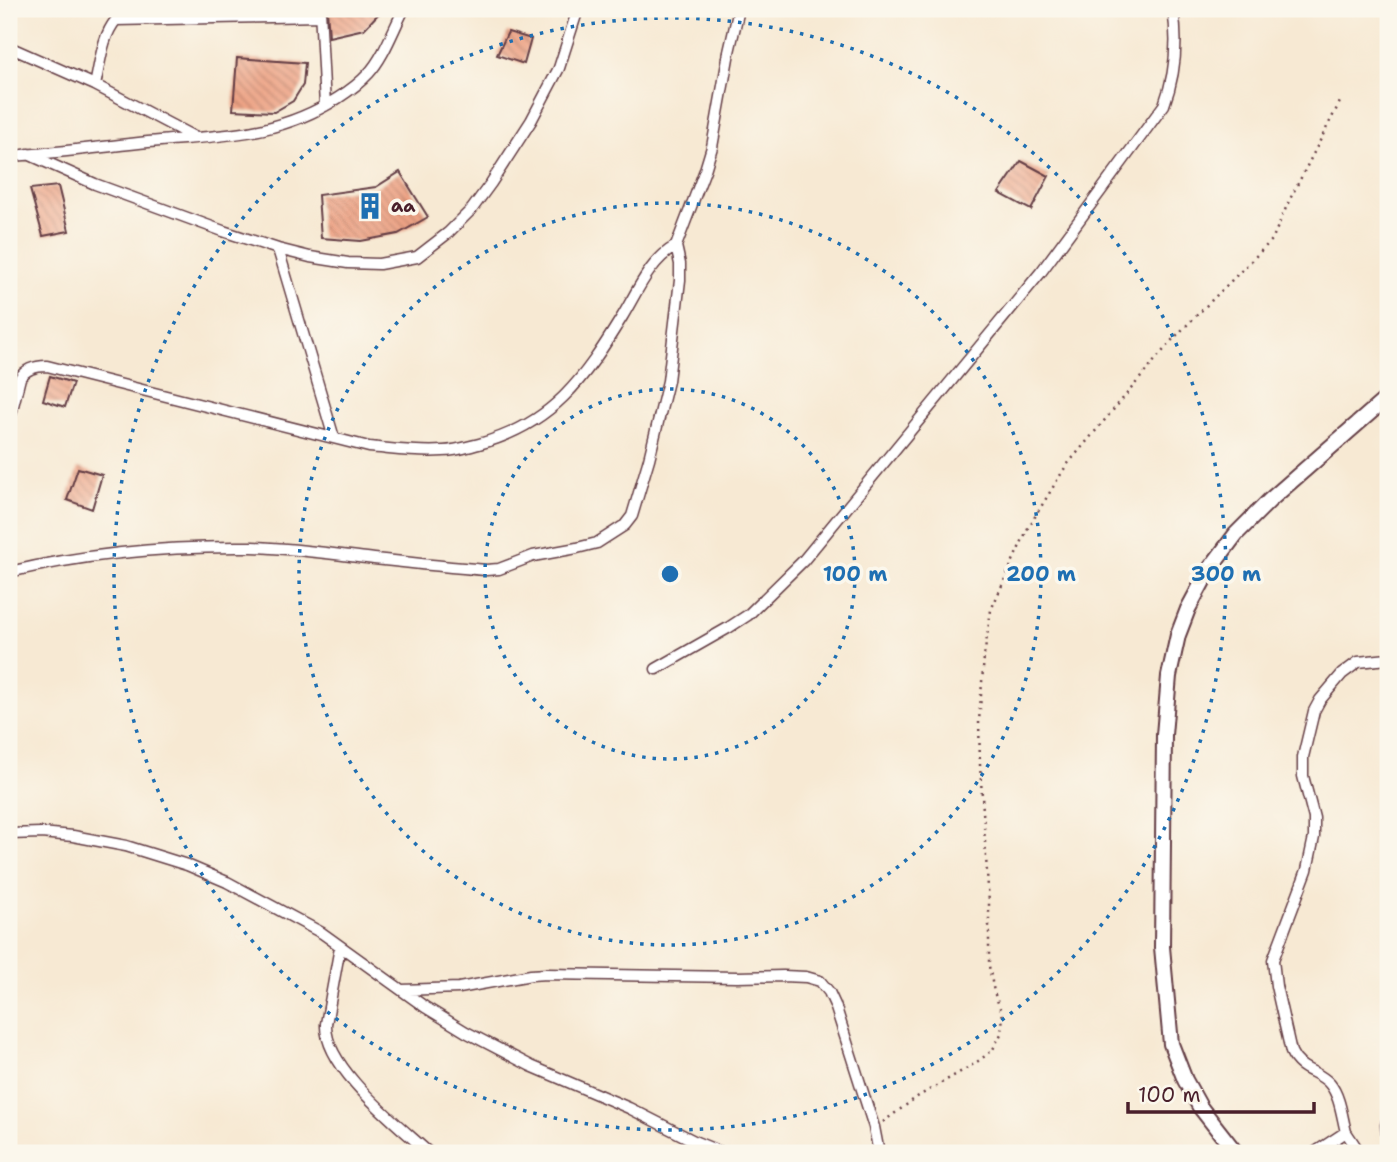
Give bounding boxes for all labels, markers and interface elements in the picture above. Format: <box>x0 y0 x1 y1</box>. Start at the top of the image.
building icon: aa <box>355 191 385 221</box>
place label: aa <box>391 194 416 218</box>
text: 100 m <box>823 560 887 588</box>
text: 200 m <box>1006 560 1076 588</box>
text: 300 m <box>1191 560 1261 588</box>
centre of rings <box>658 562 682 586</box>
scale bar <box>1128 1071 1313 1115</box>
text: 100 m <box>1138 1081 1201 1109</box>

